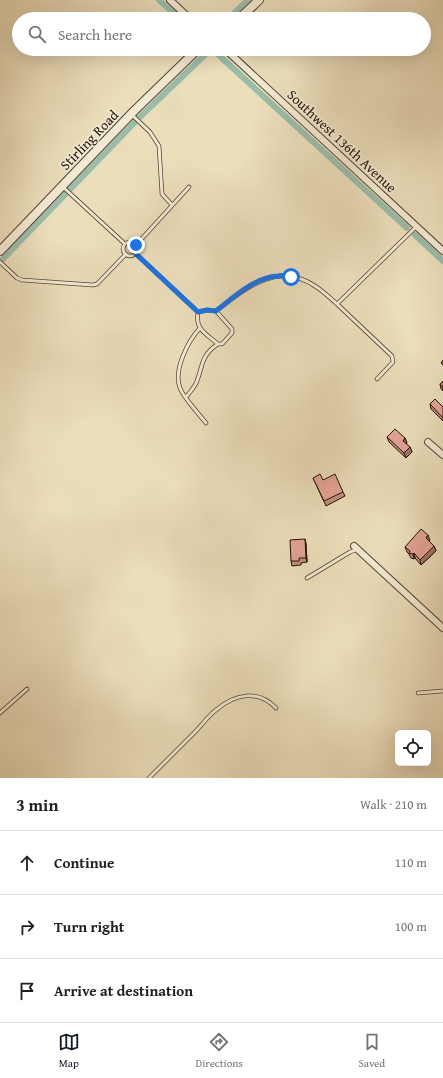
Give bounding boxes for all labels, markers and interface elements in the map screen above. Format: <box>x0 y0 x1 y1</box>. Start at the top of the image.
search box <box>12 12 431 56</box>
icon: search <box>26 23 48 45</box>
text: Search here <box>58 24 132 45</box>
street label: Southwest 136th Avenue <box>283 85 402 197</box>
street label: Stirling Road <box>55 105 123 174</box>
route end <box>127 236 145 254</box>
route start <box>282 268 300 286</box>
map controls <box>395 730 431 766</box>
button: locate <box>395 730 431 766</box>
text: 3 min <box>16 792 58 817</box>
text: Walk · 210 m <box>360 795 427 814</box>
icon: ahead <box>16 852 38 874</box>
text: Continue <box>54 852 115 873</box>
text: 110 m <box>395 853 427 872</box>
icon: right <box>16 916 38 938</box>
text: Turn right <box>54 916 125 937</box>
text: 100 m <box>395 917 427 936</box>
icon: arrive <box>16 980 38 1002</box>
text: Arrive at destination <box>54 980 193 1001</box>
tab: Map <box>58 1031 80 1071</box>
tab: Directions <box>196 1031 243 1071</box>
tab: Saved <box>358 1031 385 1071</box>

